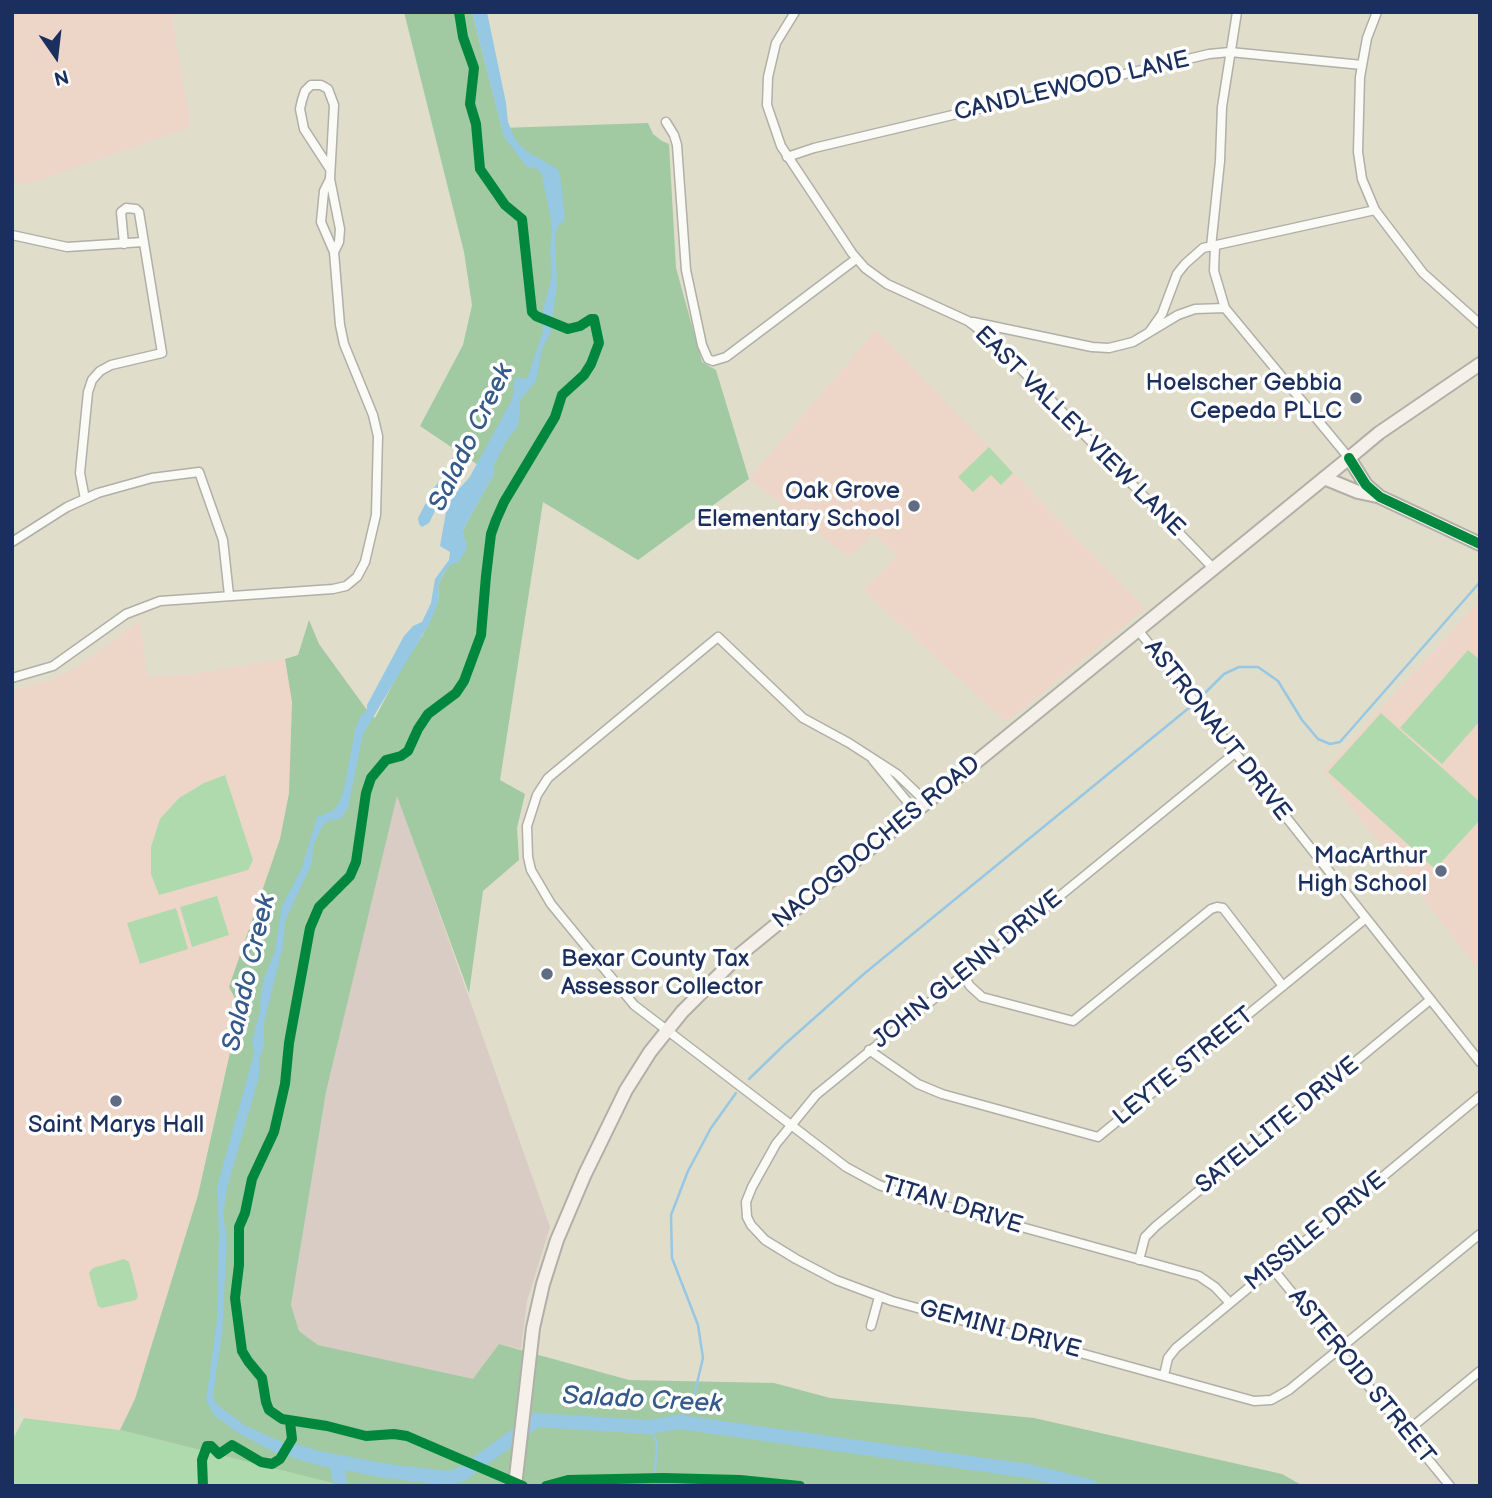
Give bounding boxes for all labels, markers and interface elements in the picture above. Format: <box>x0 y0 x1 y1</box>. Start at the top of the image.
north arrow <box>21 21 91 91</box>
street label: CANDLEWOOD LANE <box>952 46 1192 128</box>
text: N <box>51 64 71 90</box>
street label: EAST VALLEY VIEW LANE <box>968 321 1190 543</box>
water label: Salado Creek <box>423 359 521 517</box>
place label: Hoelscher Gebbia Cepeda PLLC <box>1145 370 1342 426</box>
marker: Hoelscher Gebbia Cepeda PLLC <box>1348 390 1364 406</box>
place label: Oak Grove Elementary School <box>697 478 900 534</box>
marker: Oak Grove Elementary School <box>906 498 922 514</box>
street label: ASTRONAUT DRIVE <box>1137 635 1297 827</box>
street label: NACOGDOCHES ROAD <box>767 750 987 936</box>
place label: MacArthur High School <box>1297 843 1427 899</box>
marker: MacArthur High School <box>1433 863 1449 879</box>
street label: JOHN GLENN DRIVE <box>867 885 1069 1055</box>
water label: Salado Creek <box>217 891 283 1055</box>
place label: Bexar County Tax Assessor Collector <box>561 946 762 1002</box>
marker: Bexar County Tax Assessor Collector <box>539 966 555 982</box>
street label: LEYTE STREET <box>1108 1002 1260 1132</box>
street label: SATELLITE DRIVE <box>1191 1051 1365 1201</box>
marker: Saint Marys Hall <box>108 1093 124 1109</box>
place label: Saint Marys Hall <box>28 1112 204 1140</box>
street label: MISSILE DRIVE <box>1240 1166 1392 1298</box>
street label: TITAN DRIVE <box>878 1171 1026 1241</box>
street label: ASTEROID STREET <box>1281 1283 1441 1471</box>
street label: GEMINI DRIVE <box>916 1295 1084 1365</box>
water label: Salado Creek <box>561 1381 723 1421</box>

